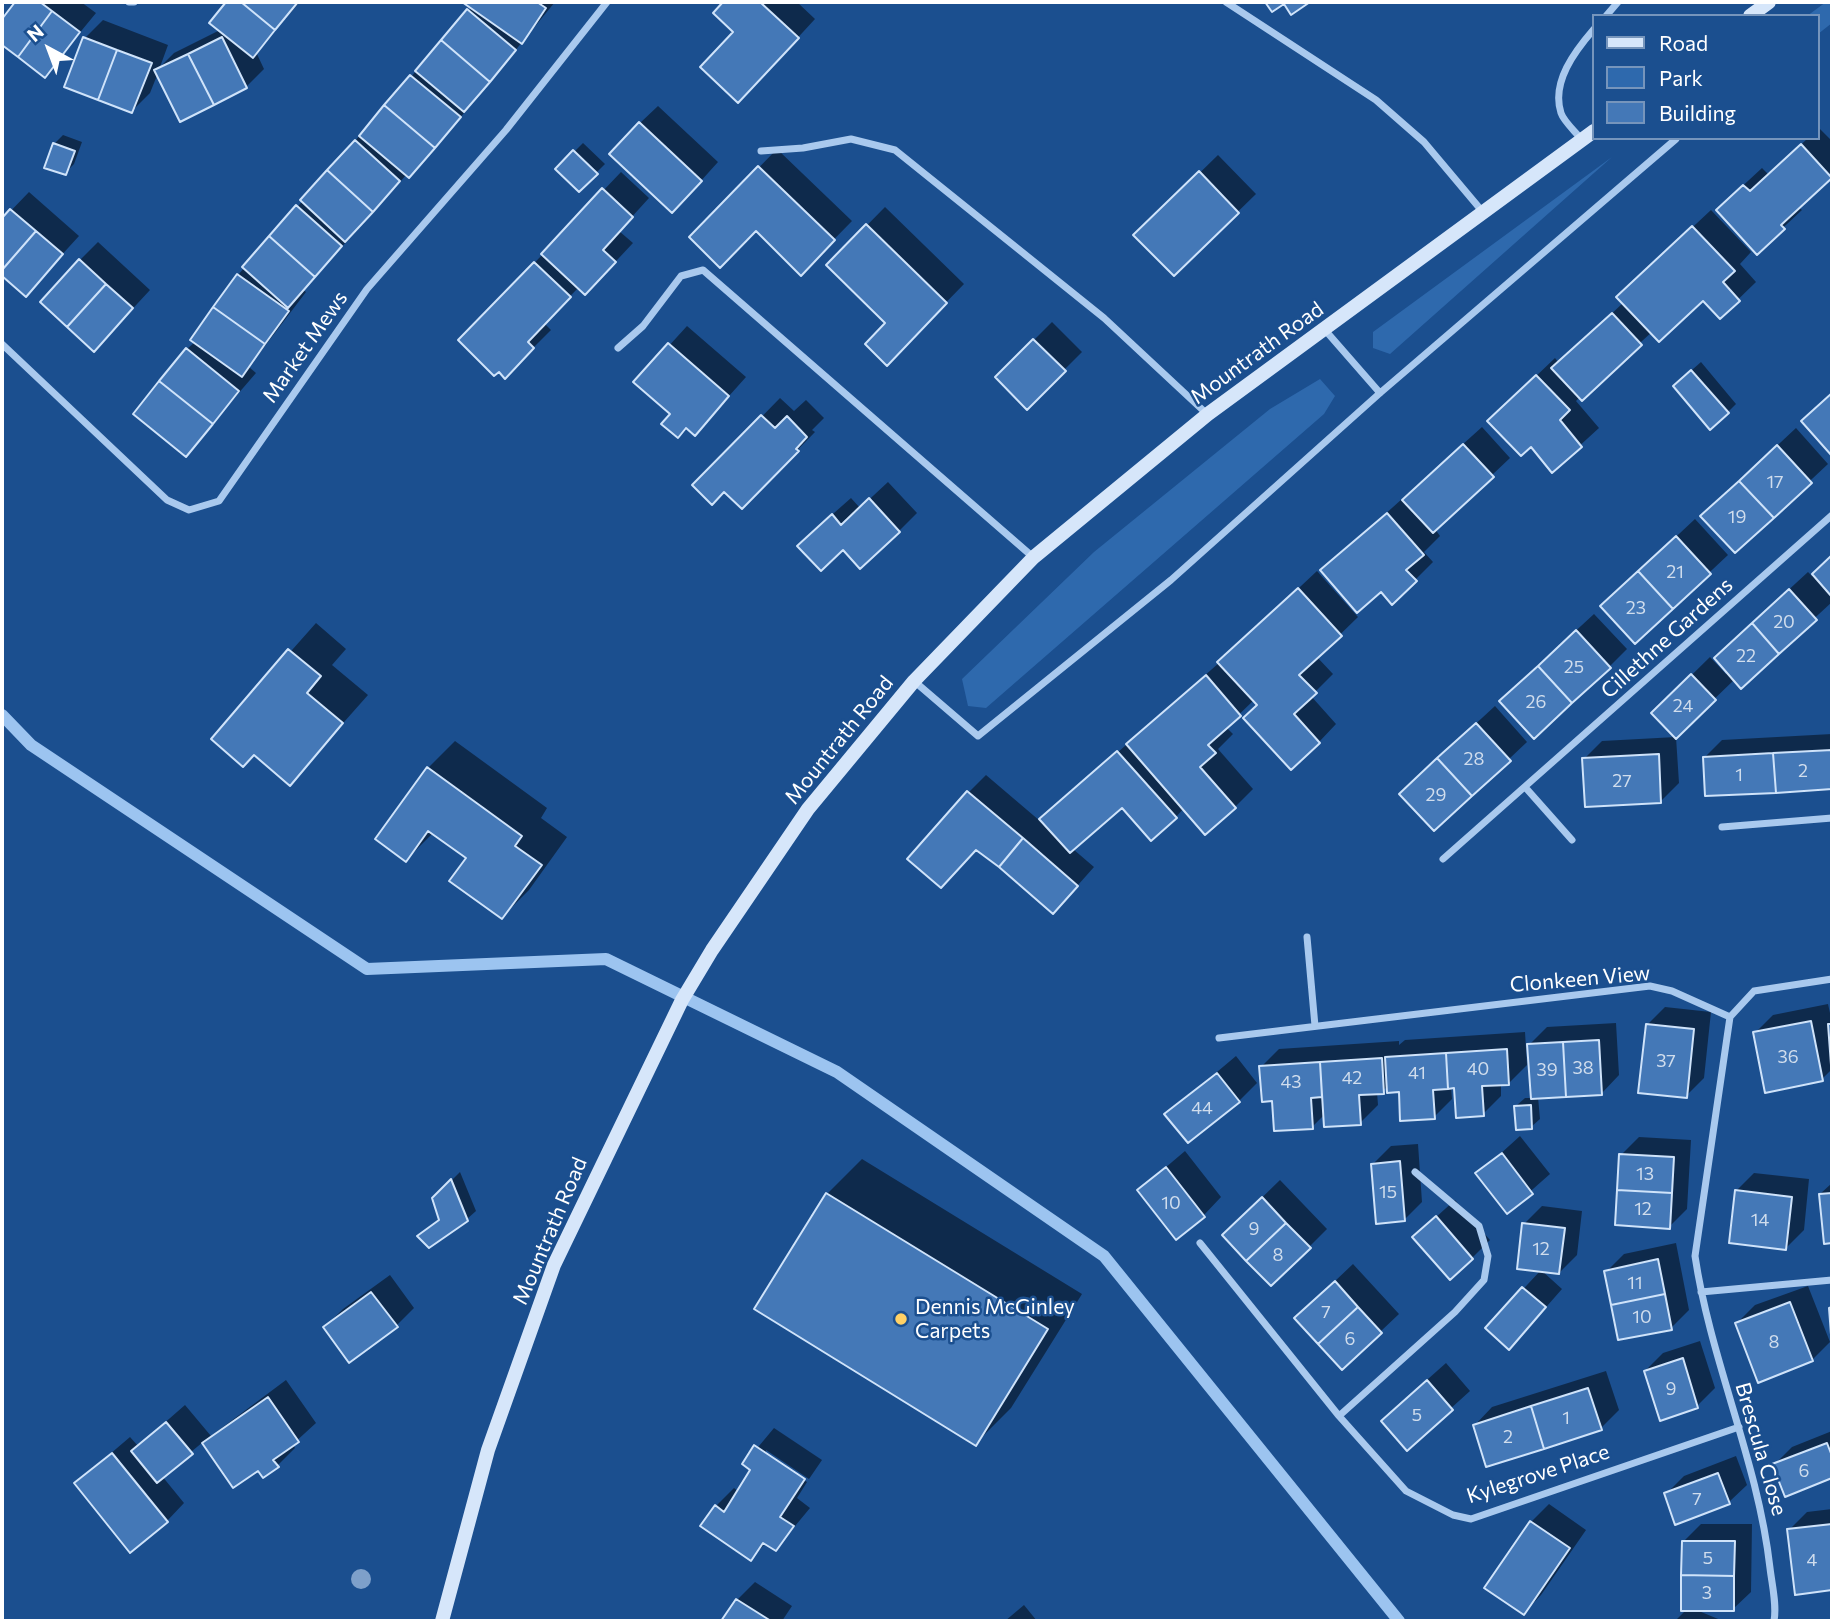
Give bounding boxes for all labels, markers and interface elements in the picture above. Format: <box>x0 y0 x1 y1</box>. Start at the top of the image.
north arrow <box>14 14 84 84</box>
legend <box>1592 14 1820 140</box>
text: N <box>22 19 48 46</box>
text: Road <box>1659 30 1708 55</box>
text: Park <box>1659 65 1703 90</box>
text: Building <box>1659 100 1736 125</box>
street label: Market Mews <box>257 286 353 408</box>
street label: Mountrath Road <box>1186 296 1328 410</box>
house number: 17 <box>1766 471 1784 493</box>
house number: 19 <box>1728 506 1746 528</box>
house number: 21 <box>1666 561 1684 583</box>
street label: Cillethne Gardens <box>1596 572 1738 704</box>
house number: 23 <box>1626 597 1646 619</box>
house number: 20 <box>1773 611 1795 633</box>
house number: 22 <box>1736 645 1756 667</box>
house number: 25 <box>1564 656 1584 678</box>
street label: Mountrath Road <box>780 671 898 809</box>
house number: 26 <box>1526 691 1546 713</box>
house number: 24 <box>1673 695 1693 717</box>
house number: 28 <box>1464 748 1484 770</box>
house number: 2 <box>1798 760 1808 782</box>
house number: 1 <box>1735 764 1743 786</box>
house number: 27 <box>1612 770 1632 792</box>
house number: 29 <box>1426 784 1446 806</box>
street label: Clonkeen View <box>1509 960 1651 998</box>
house number: 36 <box>1777 1046 1799 1068</box>
house number: 37 <box>1656 1050 1676 1072</box>
house number: 38 <box>1572 1057 1594 1079</box>
house number: 40 <box>1467 1058 1489 1080</box>
house number: 39 <box>1536 1059 1558 1081</box>
house number: 41 <box>1408 1062 1426 1084</box>
house number: 42 <box>1342 1067 1362 1089</box>
house number: 43 <box>1280 1071 1302 1093</box>
house number: 44 <box>1191 1097 1213 1119</box>
street label: Mountrath Road <box>508 1153 592 1309</box>
house number: 13 <box>1636 1163 1654 1185</box>
house number: 15 <box>1379 1181 1397 1203</box>
house number: 10 <box>1161 1192 1181 1214</box>
house number: 12 <box>1634 1198 1652 1220</box>
house number: 14 <box>1751 1209 1769 1231</box>
house number: 9 <box>1249 1218 1259 1240</box>
house number: 12 <box>1532 1238 1550 1260</box>
house number: 8 <box>1273 1244 1283 1266</box>
house number: 11 <box>1627 1272 1643 1294</box>
place label: Dennis McGinley Carpets <box>915 1294 1075 1344</box>
house number: 7 <box>1321 1301 1331 1323</box>
house number: 10 <box>1632 1306 1652 1328</box>
marker: Dennis McGinley Carpets <box>893 1311 909 1327</box>
house number: 6 <box>1345 1328 1355 1350</box>
house number: 8 <box>1769 1331 1779 1353</box>
house number: 9 <box>1666 1378 1676 1400</box>
street label: Brescula Close <box>1730 1380 1792 1518</box>
house number: 5 <box>1412 1404 1422 1426</box>
house number: 1 <box>1562 1407 1570 1429</box>
house number: 2 <box>1503 1426 1513 1448</box>
street label: Kylegrove Place <box>1463 1439 1613 1509</box>
house number: 6 <box>1799 1460 1809 1482</box>
house number: 7 <box>1692 1488 1702 1510</box>
house number: 5 <box>1703 1547 1713 1569</box>
house number: 4 <box>1807 1549 1817 1571</box>
house number: 3 <box>1702 1582 1712 1604</box>

